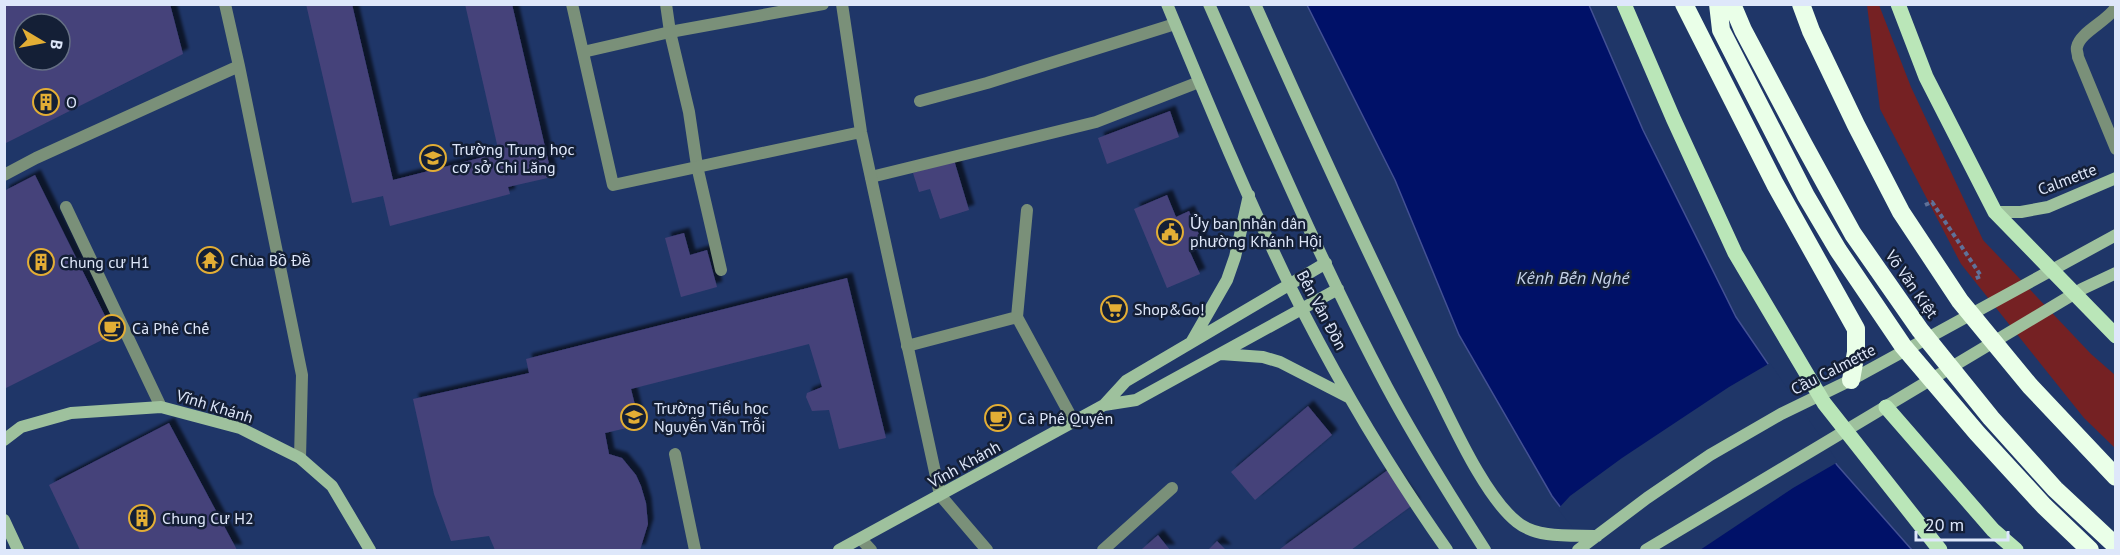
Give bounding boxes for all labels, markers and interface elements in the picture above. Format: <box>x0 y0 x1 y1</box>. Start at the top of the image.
north arrow <box>12 12 72 72</box>
text: B <box>46 38 67 51</box>
building icon: O <box>31 87 61 117</box>
place label: O <box>66 92 77 112</box>
place label: Trường Trung học cơ sở Chi Lăng <box>452 139 575 177</box>
school or university icon: Trường Trung học cơ sở Chi Lăng <box>418 143 448 173</box>
street label: Calmette <box>2035 159 2099 199</box>
place label: Ủy ban nhân dân phường Khánh Hội <box>1190 213 1322 251</box>
public building icon: Ủy ban nhân dân phường Khánh Hội <box>1155 217 1185 247</box>
temple icon: Chùa Bồ Đề <box>195 245 225 275</box>
street label: Võ Văn Kiệt <box>1881 245 1943 322</box>
building icon: Chung cư H1 <box>26 247 56 277</box>
place label: Chùa Bồ Đề <box>230 250 311 270</box>
place label: Chung cư H1 <box>60 252 150 272</box>
water label: Kênh Bến Nghé <box>1516 266 1630 289</box>
street label: Bến Vân Đồn <box>1293 267 1351 353</box>
supermarket icon: Shop&Go! <box>1099 294 1129 324</box>
place label: Shop&Go! <box>1134 299 1205 319</box>
cafe icon: Cà Phê Chế <box>97 313 127 343</box>
place label: Cà Phê Chế <box>132 318 209 338</box>
street label: Cầu Calmette <box>1787 339 1879 399</box>
street label: Vĩnh Khánh <box>173 385 256 427</box>
place label: Trường Tiểu học Nguyễn Văn Trỗi <box>654 398 769 436</box>
school or university icon: Trường Tiểu học Nguyễn Văn Trỗi <box>619 402 649 432</box>
cafe icon: Cà Phê Quyên <box>983 403 1013 433</box>
place label: Cà Phê Quyên <box>1018 408 1113 428</box>
street label: Vĩnh Khánh <box>924 436 1004 492</box>
building icon: Chung Cư H2 <box>127 503 157 533</box>
scale bar <box>1916 504 2008 542</box>
place label: Chung Cư H2 <box>162 508 254 528</box>
text: 20 m <box>1925 513 1964 536</box>

